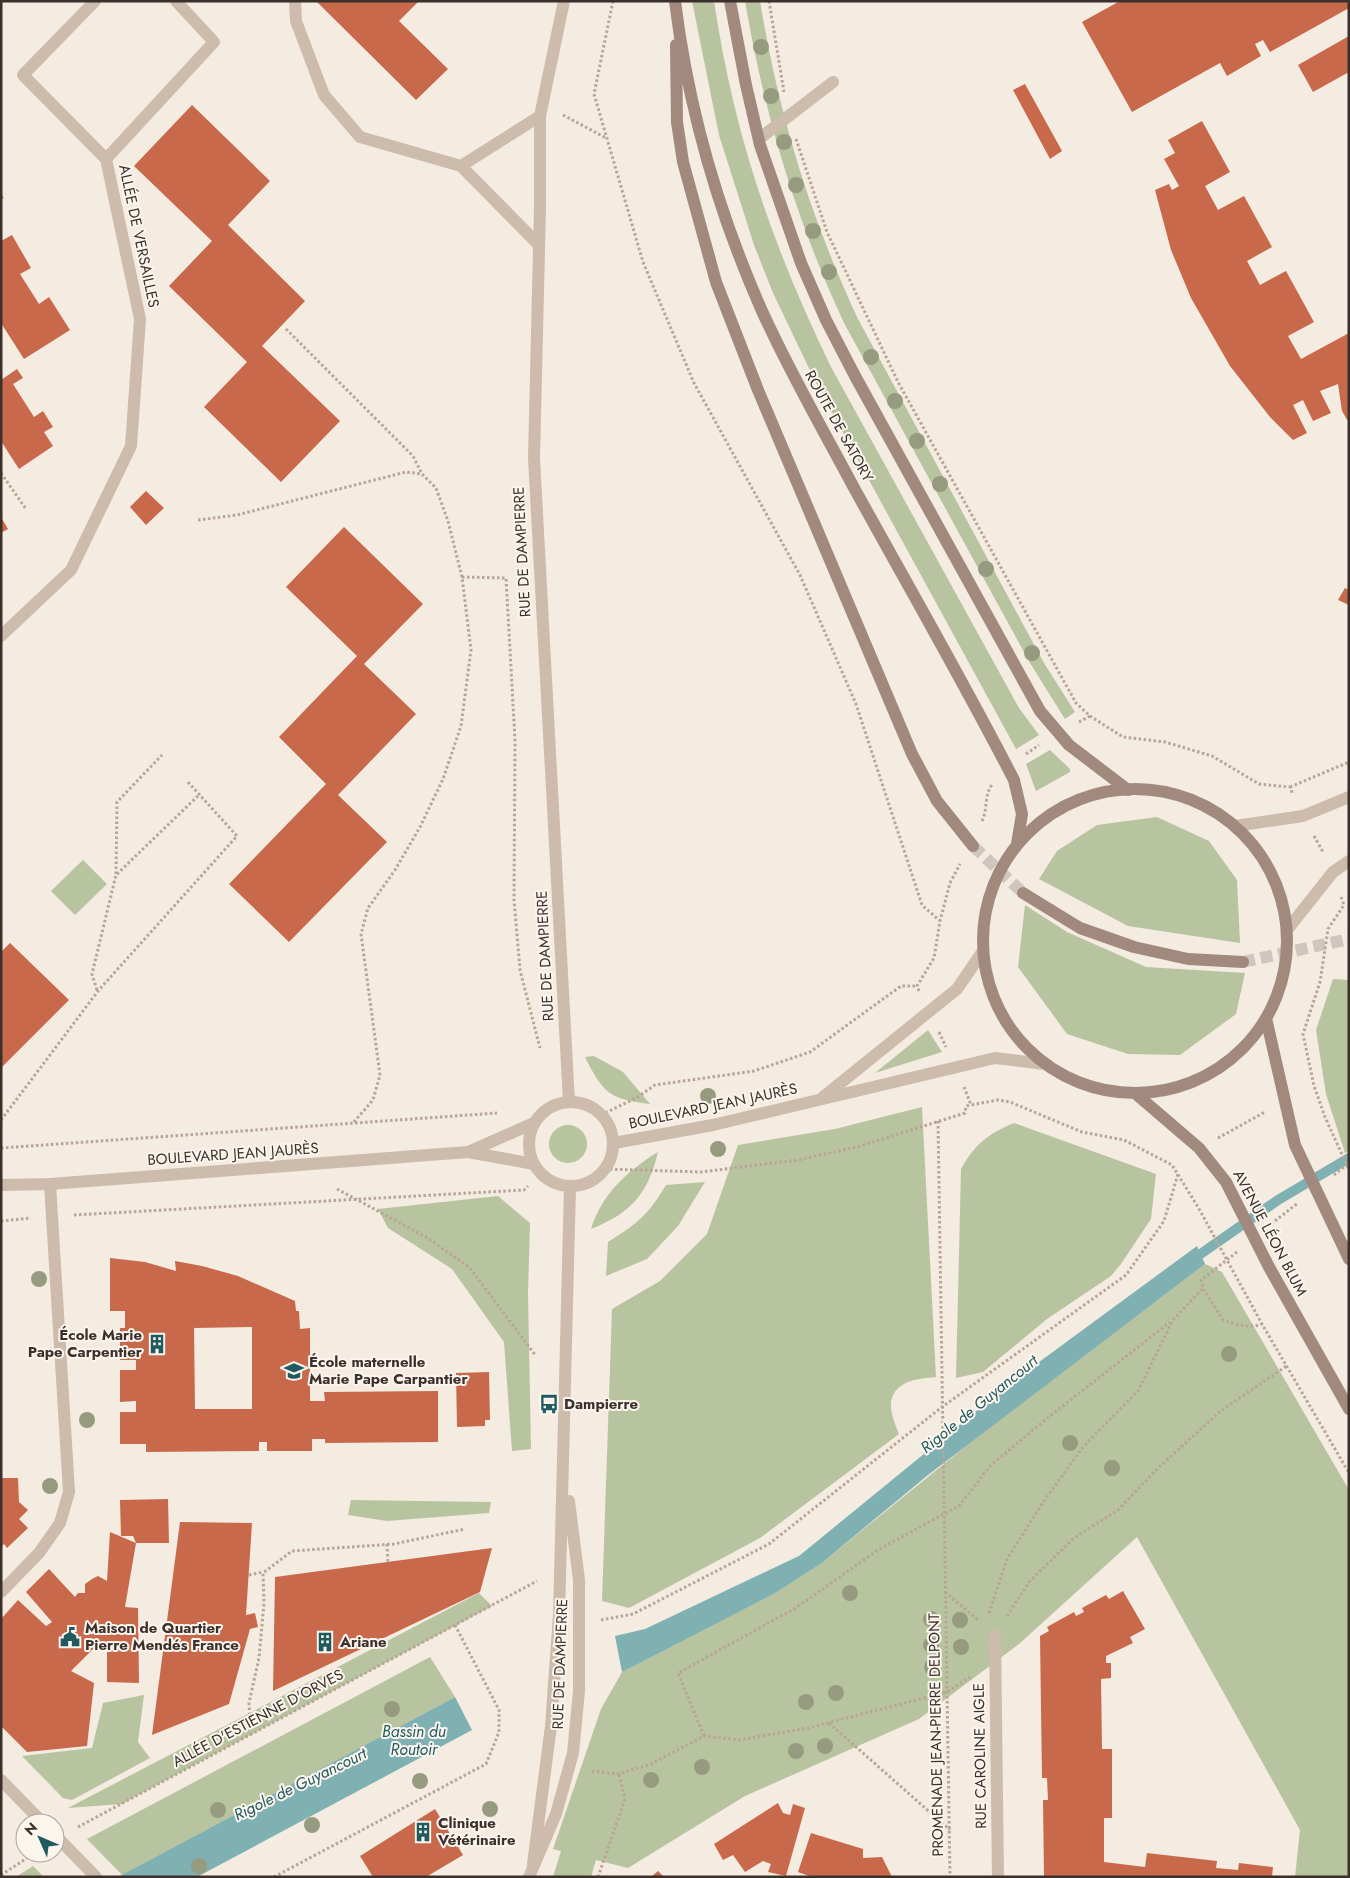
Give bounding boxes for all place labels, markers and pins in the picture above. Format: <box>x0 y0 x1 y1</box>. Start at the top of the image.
place label: École Marie Pape Carpentier <box>28 1324 143 1363</box>
building icon: École Marie Pape Carpentier <box>146 1333 168 1355</box>
place label: École maternelle Marie Pape Carpantier <box>309 1351 468 1390</box>
school or university icon: École maternelle Marie Pape Carpantier <box>283 1360 305 1382</box>
bus stop icon: Dampierre <box>538 1393 560 1415</box>
place label: Dampierre <box>564 1393 638 1415</box>
place label: Maison de Quartier Pierre Mendés France <box>85 1617 239 1656</box>
public building icon: Maison de Quartier Pierre Mendés France <box>59 1626 81 1648</box>
building icon: Ariane <box>314 1631 336 1653</box>
place label: Ariane <box>339 1631 387 1653</box>
place label: Clinique Vétérinaire <box>437 1812 516 1851</box>
building icon: Clinique Vétérinaire <box>412 1821 434 1843</box>

